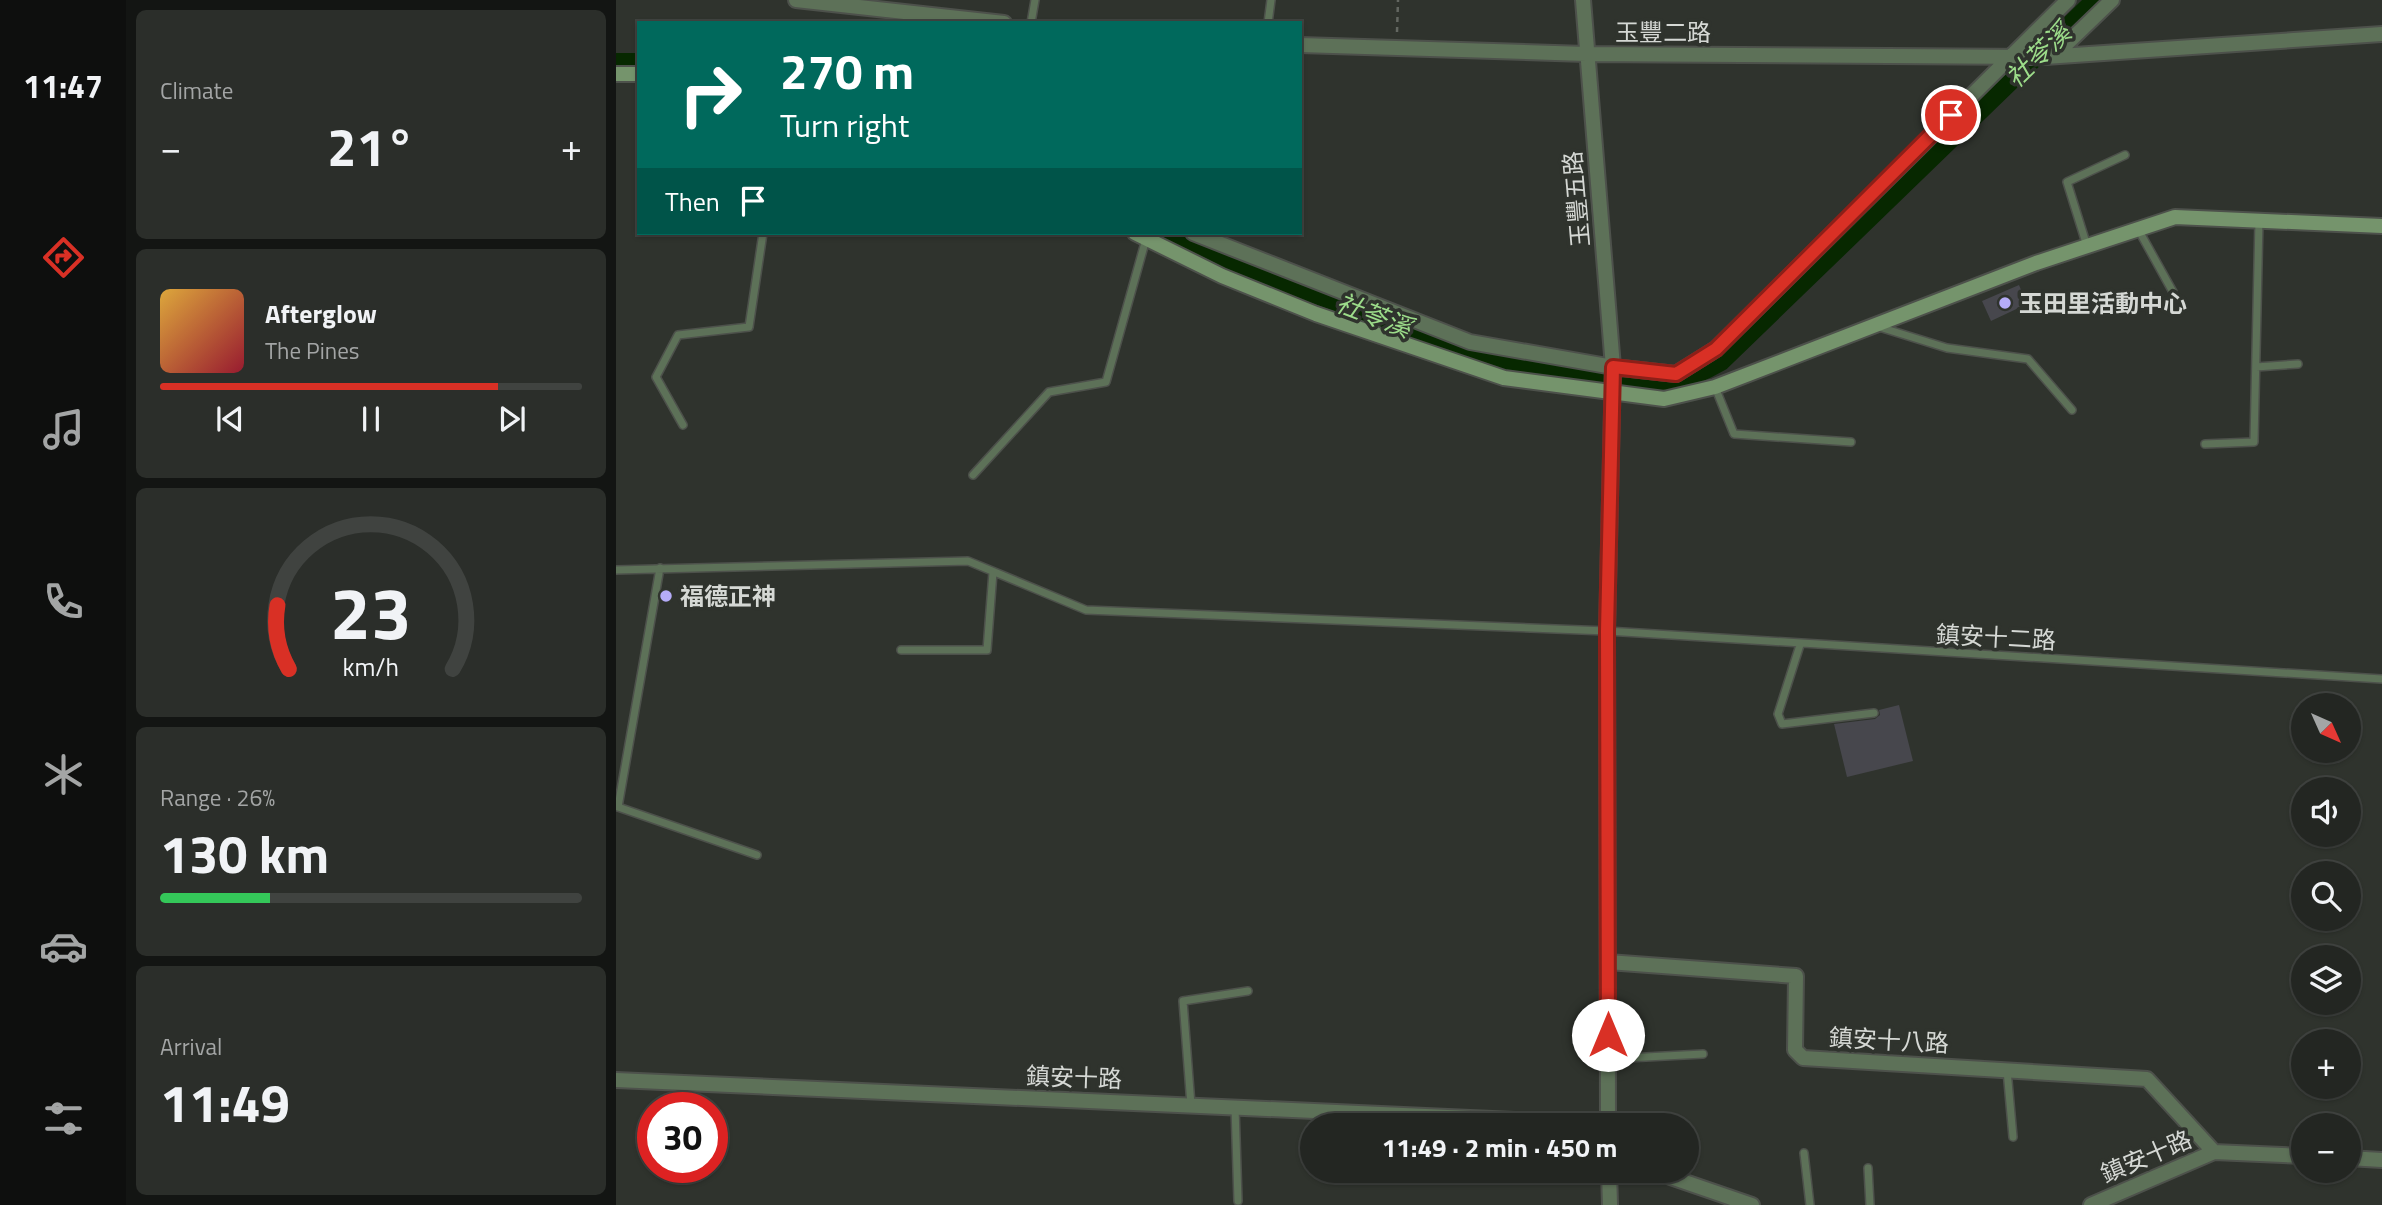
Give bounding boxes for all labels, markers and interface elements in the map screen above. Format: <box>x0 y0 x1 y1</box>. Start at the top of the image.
water label: 社苓溪 <box>1996 11 2082 96</box>
street label: 玉豐二路 <box>1615 14 1711 50</box>
text: 270 m <box>780 33 914 108</box>
icon: right <box>665 49 756 140</box>
text: 11:47 <box>23 62 103 110</box>
text: Climate <box>160 73 233 108</box>
pin <box>1921 85 1981 145</box>
icon: arrive <box>1932 96 1970 134</box>
text: Turn right <box>780 101 909 149</box>
text: 21° <box>327 107 415 186</box>
text: − <box>160 118 181 176</box>
text: + <box>561 118 582 176</box>
street label: 玉豐五路 <box>1554 150 1598 248</box>
text: Then <box>665 182 720 221</box>
icon: arrive <box>734 182 772 220</box>
icon: directions <box>39 233 88 282</box>
water label: 社苓溪 <box>1331 283 1421 349</box>
place label: 玉田里活動中心 <box>2019 285 2187 321</box>
text: Afterglow <box>265 294 377 333</box>
marker: 玉田里活動中心 <box>1997 295 2013 311</box>
text: The Pines <box>265 333 359 368</box>
icon: previous <box>211 400 249 438</box>
icon: pause <box>352 400 390 438</box>
icon: next <box>493 400 531 438</box>
icon: music <box>39 405 88 454</box>
text: 23 <box>330 557 412 667</box>
icon: phone <box>39 577 88 626</box>
place label: 福德正神 <box>680 578 776 614</box>
marker: 福德正神 <box>658 588 674 604</box>
street label: 鎮安十二路 <box>1935 616 2057 658</box>
text: km/h <box>343 647 399 685</box>
north arrow <box>2291 693 2361 763</box>
map controls <box>2291 693 2361 1183</box>
icon: climate <box>39 750 88 799</box>
button: sound <box>2291 777 2361 847</box>
text: Range · 26% <box>160 780 275 815</box>
text: 130 km <box>160 814 329 893</box>
button: search <box>2291 861 2361 931</box>
icon: car <box>39 922 88 971</box>
button: layers <box>2291 945 2361 1015</box>
position arrow <box>1571 998 1645 1072</box>
street label: 鎮安十八路 <box>1828 1019 1950 1061</box>
text: Arrival <box>160 1029 222 1064</box>
button: + <box>2291 1029 2361 1099</box>
street label: 鎮安十路 <box>1025 1057 1123 1097</box>
text: 11:49 <box>160 1063 290 1142</box>
speed limit sign: 30 <box>637 1092 728 1183</box>
icon: filters <box>39 1094 88 1143</box>
button: − <box>2291 1113 2361 1183</box>
street label: 鎮安十路 <box>2095 1121 2197 1191</box>
text: 11:49 · 2 min · 450 m <box>1382 1128 1617 1167</box>

